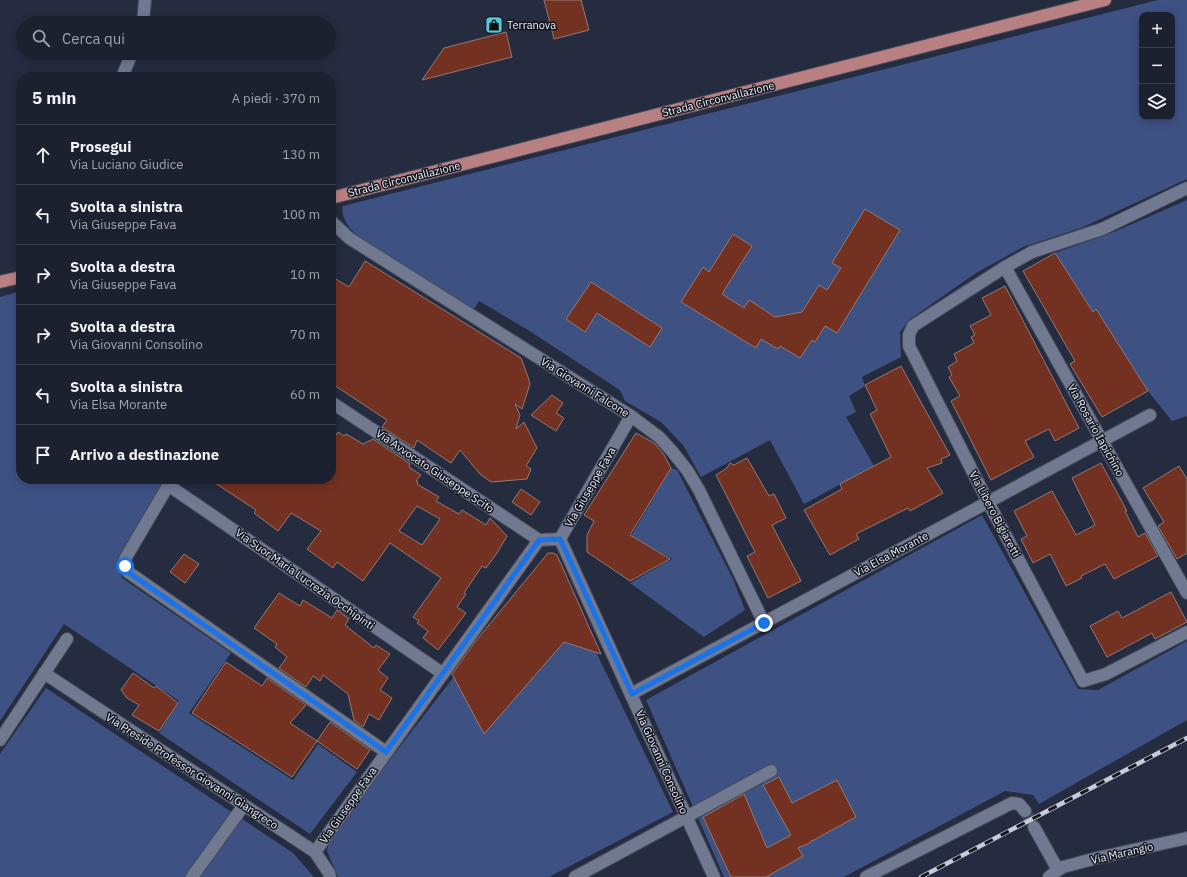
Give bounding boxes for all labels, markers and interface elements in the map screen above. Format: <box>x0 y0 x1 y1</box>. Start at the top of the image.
map controls <box>1139 12 1175 120</box>
button: + <box>1139 12 1175 48</box>
shop icon: Terranova <box>484 15 504 35</box>
search box <box>16 16 336 60</box>
place label: Terranova <box>507 18 556 32</box>
icon: search <box>30 27 52 49</box>
text: Cerca qui <box>62 29 125 48</box>
button: − <box>1139 48 1175 84</box>
street label: Strada Circonvallazione <box>660 78 776 120</box>
button: layers <box>1139 84 1175 120</box>
text: 5 min <box>32 87 76 109</box>
text: A piedi · 370 m <box>232 90 320 107</box>
text: Prosegui <box>70 137 132 156</box>
icon: ahead <box>32 144 54 166</box>
text: 130 m <box>282 146 320 163</box>
text: Via Luciano Giudice <box>70 156 183 173</box>
street label: Strada Circonvallazione <box>346 158 462 200</box>
text: Svolta a sinistra <box>70 197 183 216</box>
icon: left <box>32 204 54 226</box>
text: 100 m <box>282 206 320 223</box>
text: Via Giuseppe Fava <box>70 216 176 233</box>
text: Svolta a destra <box>70 257 175 276</box>
icon: right <box>32 264 54 286</box>
text: 10 m <box>290 266 320 283</box>
text: Via Giuseppe Fava <box>70 276 176 293</box>
text: Svolta a destra <box>70 317 175 336</box>
icon: right <box>32 324 54 346</box>
text: 70 m <box>290 326 320 343</box>
text: Via Giovanni Consolino <box>70 336 203 353</box>
street label: Via Giovanni Falcone <box>538 354 632 420</box>
text: Svolta a sinistra <box>70 377 183 396</box>
street label: Via Rosario Iapichino <box>1065 381 1127 479</box>
icon: left <box>32 384 54 406</box>
text: 60 m <box>290 386 320 403</box>
text: Via Elsa Morante <box>70 396 167 413</box>
street label: Via Avvocato Giuseppe Scifo <box>373 426 497 516</box>
icon: arrive <box>32 444 54 466</box>
street label: Via Giuseppe Fava <box>561 444 619 529</box>
text: Arrivo a destinazione <box>70 445 219 464</box>
street label: Via Libero Bigiaretti <box>966 468 1024 560</box>
street label: Via Suor Maria Lucrezia Occhipinti <box>233 525 377 633</box>
street label: Via Elsa Morante <box>851 529 931 579</box>
route start <box>116 557 134 575</box>
route end <box>755 614 773 632</box>
street label: Via Giovanni Consolino <box>633 708 691 816</box>
street label: Via Preside Professor Giovanni Giangreco <box>103 710 281 832</box>
street label: Via Giuseppe Fava <box>316 764 380 846</box>
street label: Via Marangio <box>1089 839 1155 867</box>

